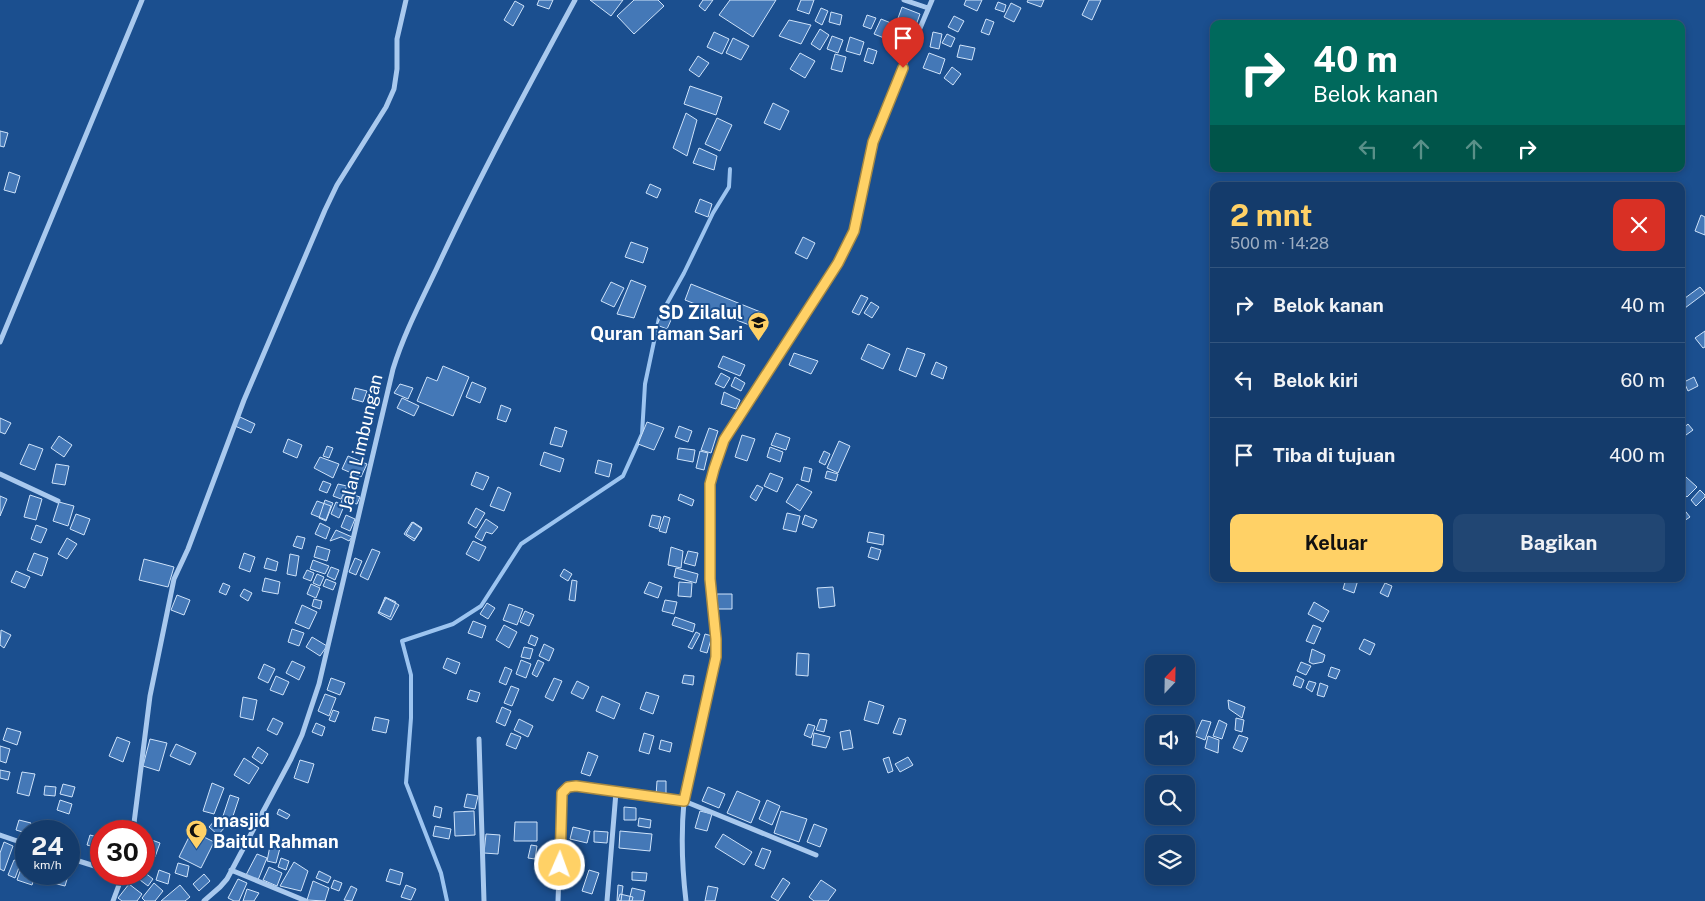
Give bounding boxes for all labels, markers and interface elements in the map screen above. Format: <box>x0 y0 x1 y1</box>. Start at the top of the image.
pin <box>882 17 924 68</box>
icon: arrive <box>889 24 917 52</box>
text: 40 m <box>1313 39 1398 80</box>
icon: right <box>1230 40 1295 105</box>
text: Belok kanan <box>1313 81 1438 107</box>
icon: left <box>1354 135 1382 163</box>
icon: ahead <box>1407 135 1435 163</box>
icon: ahead <box>1460 135 1488 163</box>
icon: right <box>1513 135 1541 163</box>
text: 2 mnt <box>1230 197 1312 233</box>
button: close <box>1613 199 1665 251</box>
text: 500 m · 14:28 <box>1230 234 1329 253</box>
icon: right <box>1230 291 1258 319</box>
text: Belok kanan <box>1273 294 1384 316</box>
text: 40 m <box>1620 294 1665 316</box>
place label: SD Zilalul Quran Taman Sari <box>590 302 743 344</box>
school or university icon: SD Zilalul Quran Taman Sari <box>747 311 771 342</box>
icon: left <box>1230 366 1258 394</box>
text: Belok kiri <box>1273 369 1358 391</box>
text: 60 m <box>1621 369 1665 391</box>
street label: Jalan Limbungan <box>334 372 387 514</box>
icon: arrive <box>1230 441 1258 469</box>
text: Tiba di tujuan <box>1273 444 1395 466</box>
text: 400 m <box>1609 444 1665 466</box>
button: Keluar <box>1230 514 1443 572</box>
button: Bagikan <box>1453 514 1665 572</box>
north arrow <box>1145 655 1195 705</box>
map controls <box>1145 655 1195 885</box>
button: sound <box>1145 715 1195 765</box>
button: search <box>1145 775 1195 825</box>
place label: masjid Baitul Rahman <box>213 810 339 852</box>
mosque icon: masjid Baitul Rahman <box>185 819 209 850</box>
speed limit sign: 30 <box>90 820 155 885</box>
text: 24 <box>31 831 64 861</box>
button: layers <box>1145 835 1195 885</box>
position arrow <box>533 838 585 890</box>
text: km/h <box>33 858 62 872</box>

